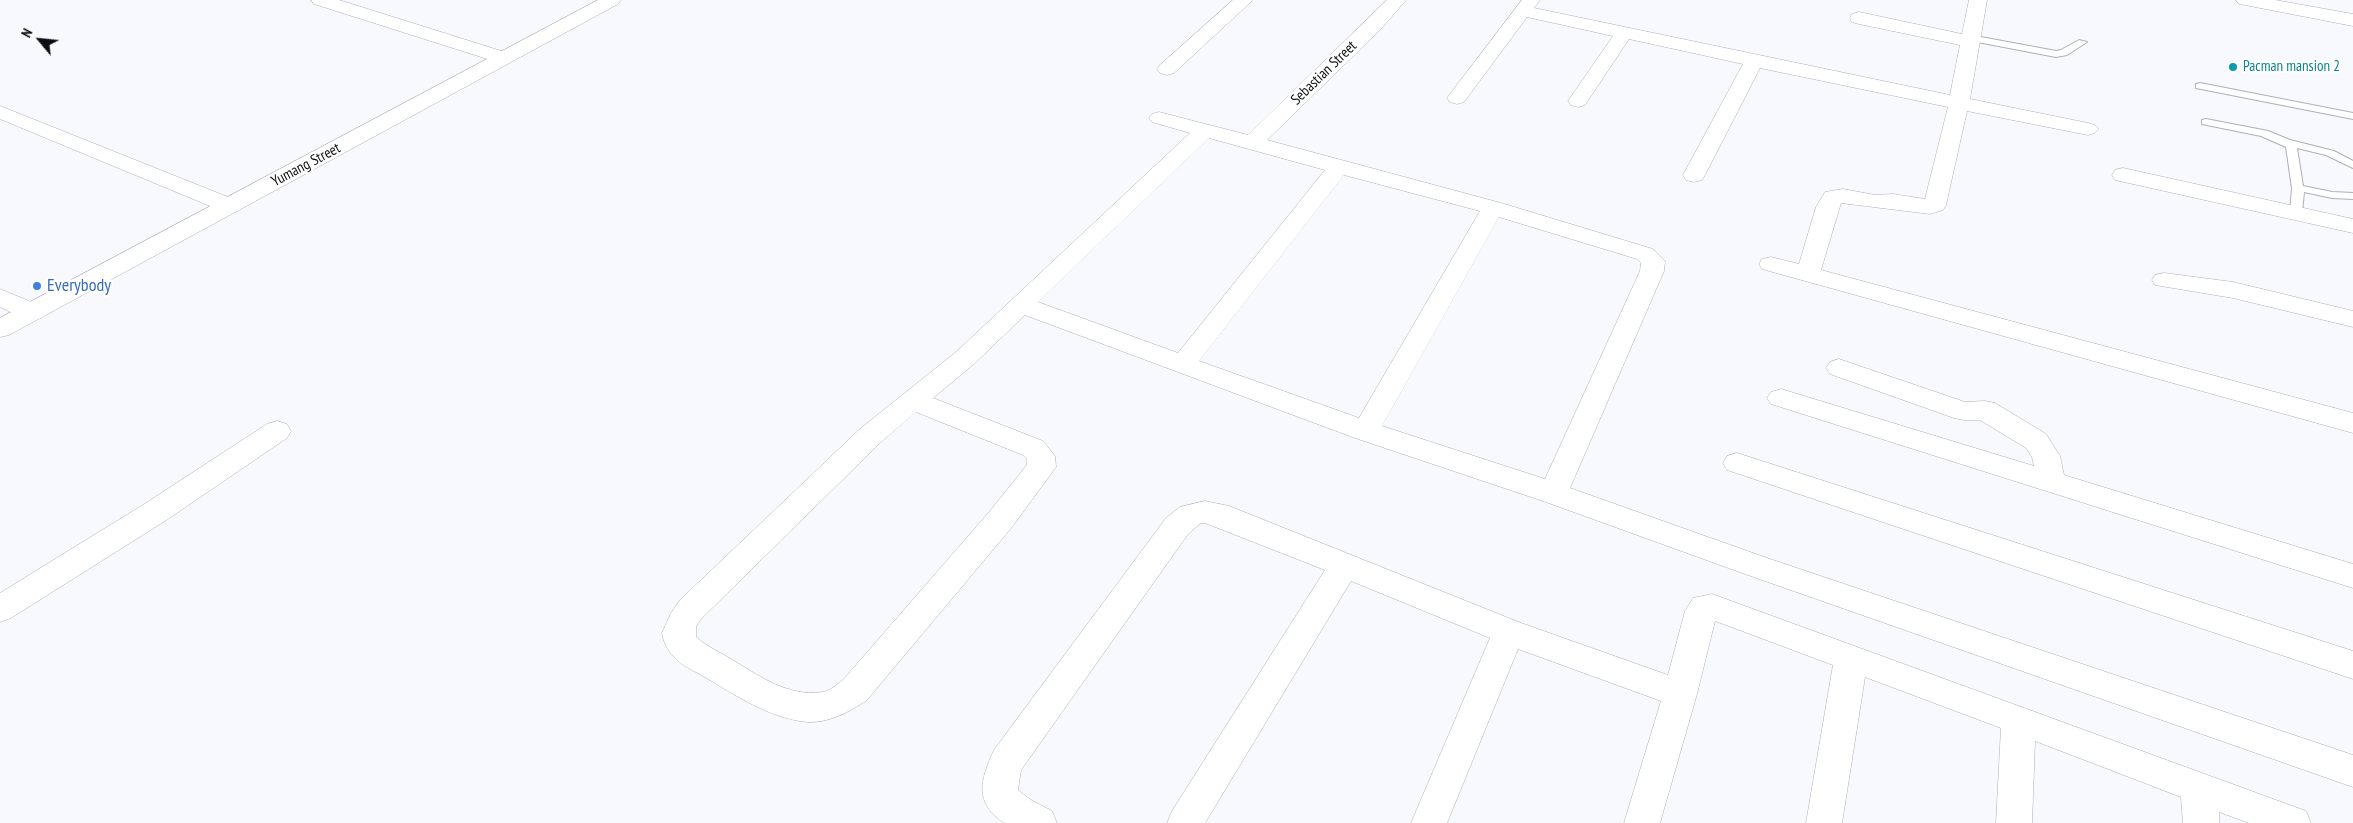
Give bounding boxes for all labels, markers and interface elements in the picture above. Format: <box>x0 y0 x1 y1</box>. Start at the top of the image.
north arrow <box>15 15 65 65</box>
text: N <box>17 25 36 41</box>
street label: Sebastian Street <box>1287 37 1361 109</box>
place label: Pacman mansion 2 <box>2243 58 2340 76</box>
marker: Pacman mansion 2 <box>2227 61 2239 73</box>
street label: Yumang Street <box>268 139 344 191</box>
place label: Everybody <box>47 275 111 297</box>
marker: Everybody <box>31 280 43 292</box>

